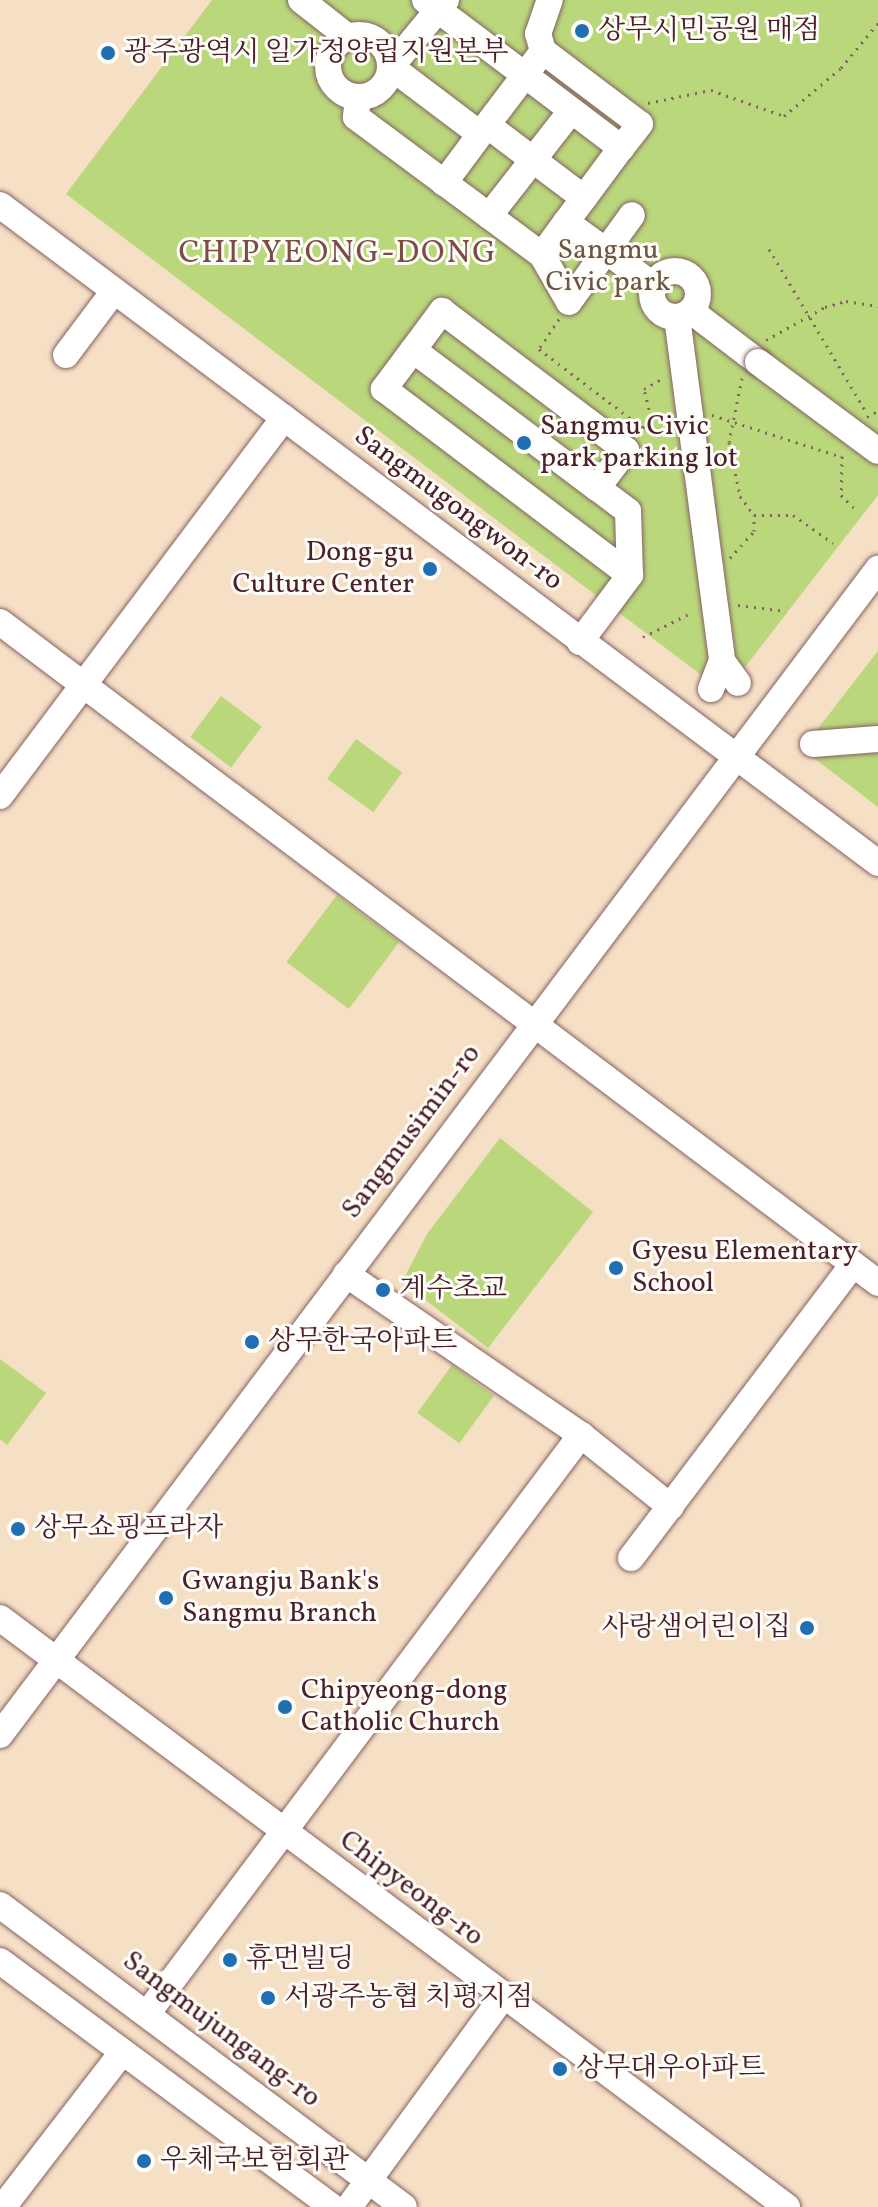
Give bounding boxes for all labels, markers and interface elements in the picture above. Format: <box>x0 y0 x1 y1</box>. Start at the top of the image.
place label: 상무시민공원 매점 <box>598 14 820 48</box>
marker: 상무시민공원 매점 <box>573 22 591 40</box>
place label: 광주광역시 일가정양립지원본부 <box>124 36 508 70</box>
marker: 광주광역시 일가정양립지원본부 <box>99 44 117 62</box>
park label: Sangmu Civic park <box>545 234 671 300</box>
district label: CHIPYEONG-DONG <box>178 235 498 273</box>
place label: Sangmu Civic park parking lot <box>540 410 738 476</box>
street label: Sangmugongwon-ro <box>347 420 569 598</box>
marker: Sangmu Civic park parking lot <box>515 434 533 452</box>
place label: Dong-gu Culture Center <box>233 536 414 602</box>
marker: Dong-gu Culture Center <box>421 560 439 578</box>
street label: Sangmusimin-ro <box>335 1038 489 1226</box>
place label: Gyesu Elementary School <box>632 1235 858 1301</box>
marker: Gyesu Elementary School <box>607 1259 625 1277</box>
place label: 계수초교 <box>399 1273 507 1307</box>
marker: 계수초교 <box>374 1281 392 1299</box>
place label: 상무한국아파트 <box>268 1325 457 1359</box>
marker: 상무한국아파트 <box>243 1333 261 1351</box>
place label: 상무쇼핑프라자 <box>34 1512 223 1546</box>
marker: 상무쇼핑프라자 <box>9 1520 27 1538</box>
place label: Gwangju Bank's Sangmu Branch <box>182 1565 379 1631</box>
marker: Gwangju Bank's Sangmu Branch <box>157 1589 175 1607</box>
place label: 사랑샘어린이집 <box>602 1611 791 1645</box>
marker: 사랑샘어린이집 <box>798 1619 816 1637</box>
place label: Chipyeong-dong Catholic Church <box>301 1674 508 1740</box>
marker: Chipyeong-dong Catholic Church <box>276 1698 294 1716</box>
street label: Chipyeong-ro <box>332 1824 490 1954</box>
place label: 휴먼빌딩 <box>246 1943 354 1977</box>
street label: Sangmujungang-ro <box>115 1945 327 2115</box>
marker: 휴먼빌딩 <box>221 1951 239 1969</box>
place label: 서광주농협 치평지점 <box>284 1981 533 2015</box>
marker: 서광주농협 치평지점 <box>259 1989 277 2007</box>
place label: 상무대우아파트 <box>576 2052 765 2086</box>
marker: 상무대우아파트 <box>551 2060 569 2078</box>
place label: 우체국보험회관 <box>160 2144 349 2178</box>
marker: 우체국보험회관 <box>135 2152 153 2170</box>

